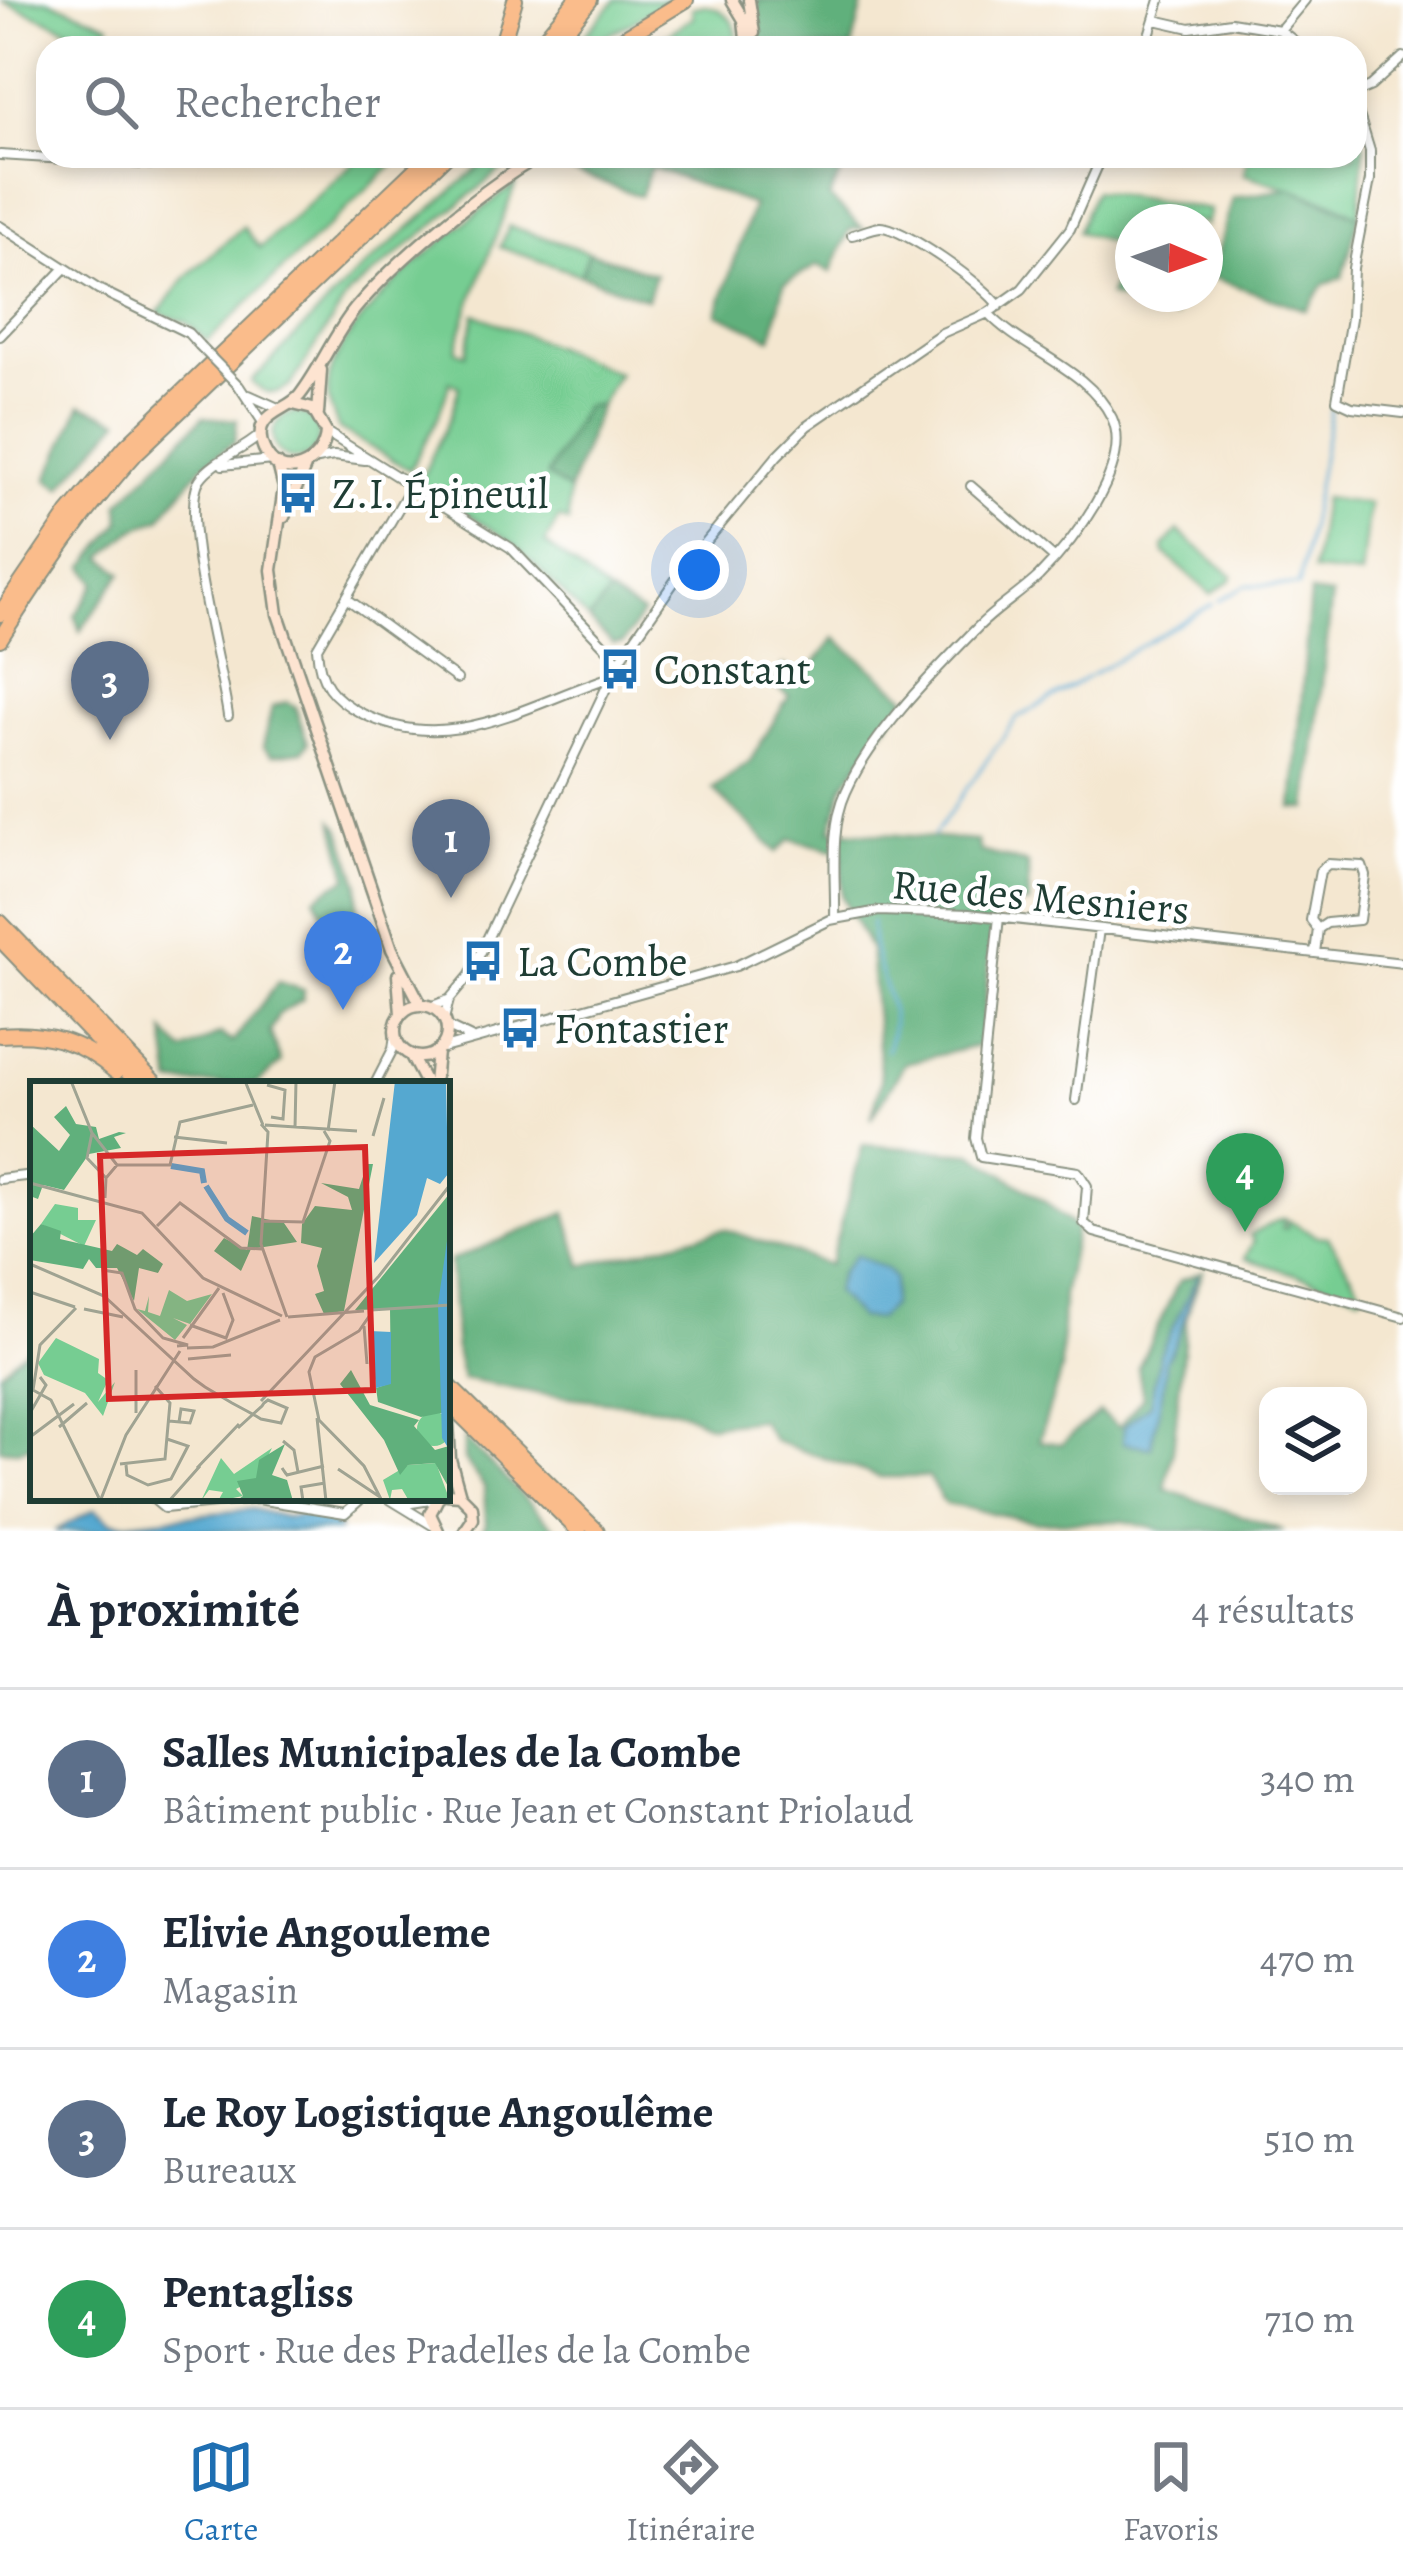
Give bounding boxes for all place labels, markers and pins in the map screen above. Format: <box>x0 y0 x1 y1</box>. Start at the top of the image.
place label: Z.I. Épineuil <box>332 465 548 522</box>
bus stop icon: Z.I. Épineuil <box>275 470 321 516</box>
pin: 3 <box>71 641 149 740</box>
place label: Constant <box>654 641 811 698</box>
bus stop icon: Constant <box>597 646 643 692</box>
pin: 1 <box>412 799 490 898</box>
pin: 2 <box>304 911 382 1010</box>
place label: La Combe <box>517 933 688 990</box>
bus stop icon: La Combe <box>460 938 506 984</box>
place label: Fontastier <box>554 1000 728 1057</box>
bus stop icon: Fontastier <box>497 1005 543 1051</box>
pin: 4 <box>1206 1133 1284 1232</box>

